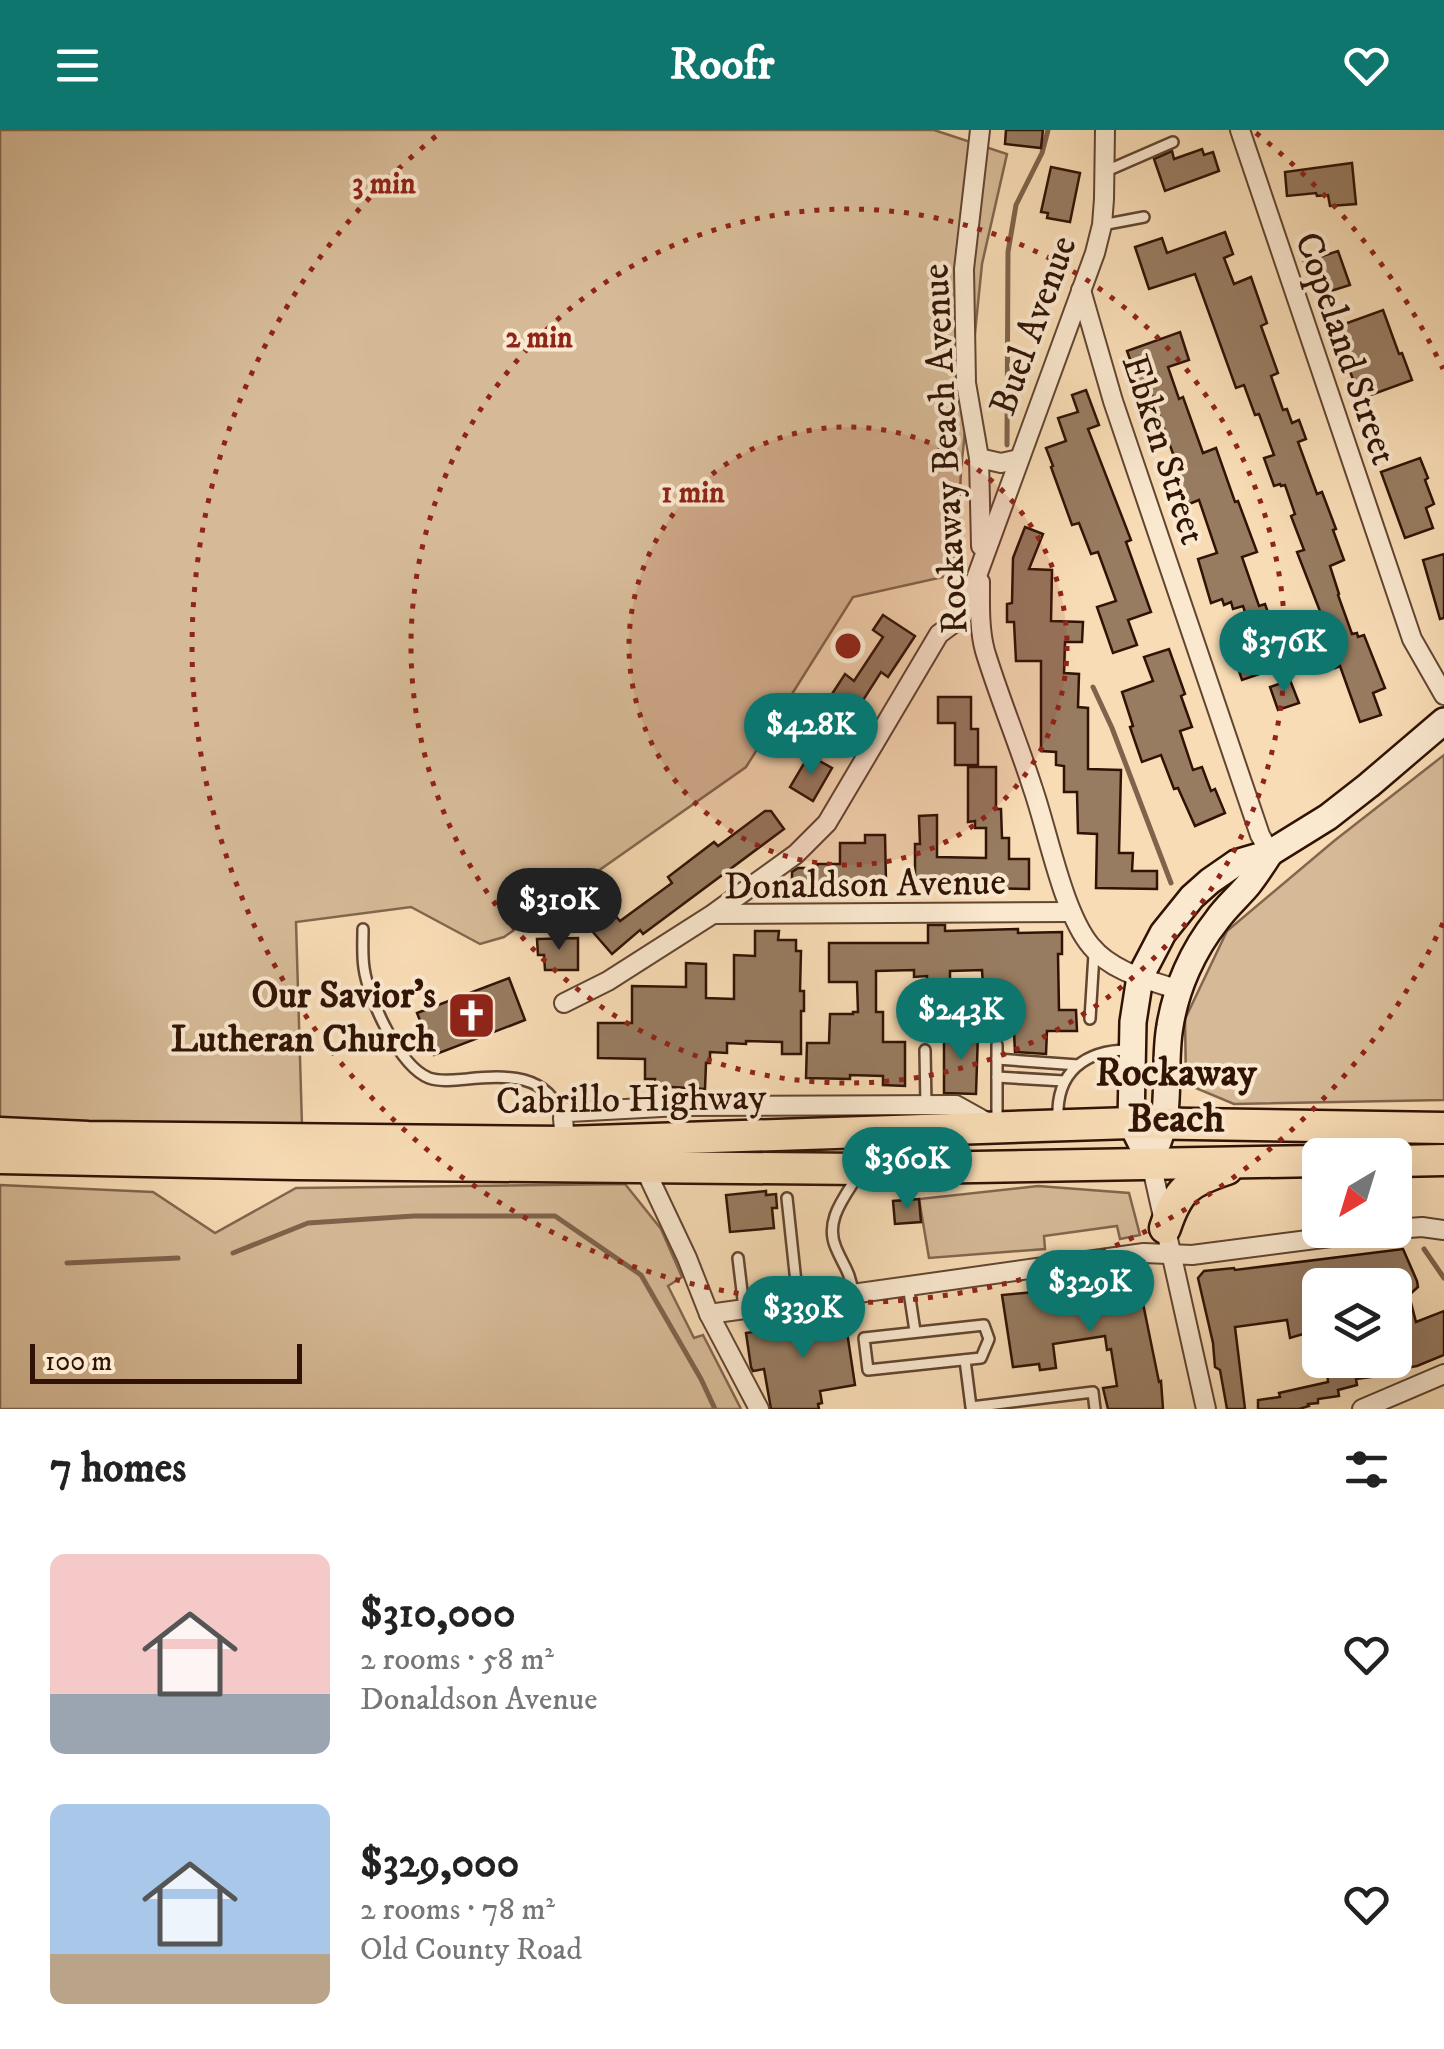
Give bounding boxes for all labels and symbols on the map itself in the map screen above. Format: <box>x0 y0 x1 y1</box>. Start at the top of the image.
text: 3 min <box>352 166 416 203</box>
street label: Copeland Street <box>1283 226 1407 471</box>
street label: Buel Avenue <box>979 229 1088 422</box>
street label: Rockaway Beach Avenue <box>912 262 980 635</box>
text: 2 min <box>505 320 573 357</box>
street label: Ebken Street <box>1110 349 1216 551</box>
text: 1 min <box>661 475 725 512</box>
pin: $376K <box>1214 610 1354 695</box>
centre of rings <box>830 628 866 664</box>
pin: $428K <box>741 693 881 778</box>
street label: Donaldson Avenue <box>724 859 1006 911</box>
pin: $310K <box>489 868 629 953</box>
place label: Our Savior's Lutheran Church <box>171 972 436 1064</box>
pin: $243K <box>891 978 1031 1063</box>
church icon: Our Savior's Lutheran Church <box>445 990 497 1042</box>
district label: Rockaway Beach <box>1095 1049 1258 1145</box>
street label: Cabrillo Highway <box>495 1074 768 1126</box>
pin: $360K <box>837 1127 977 1212</box>
north arrow <box>1302 1138 1412 1248</box>
pin: $329K <box>1020 1250 1160 1335</box>
pin: $339K <box>733 1276 873 1361</box>
scale bar <box>30 1339 302 1384</box>

